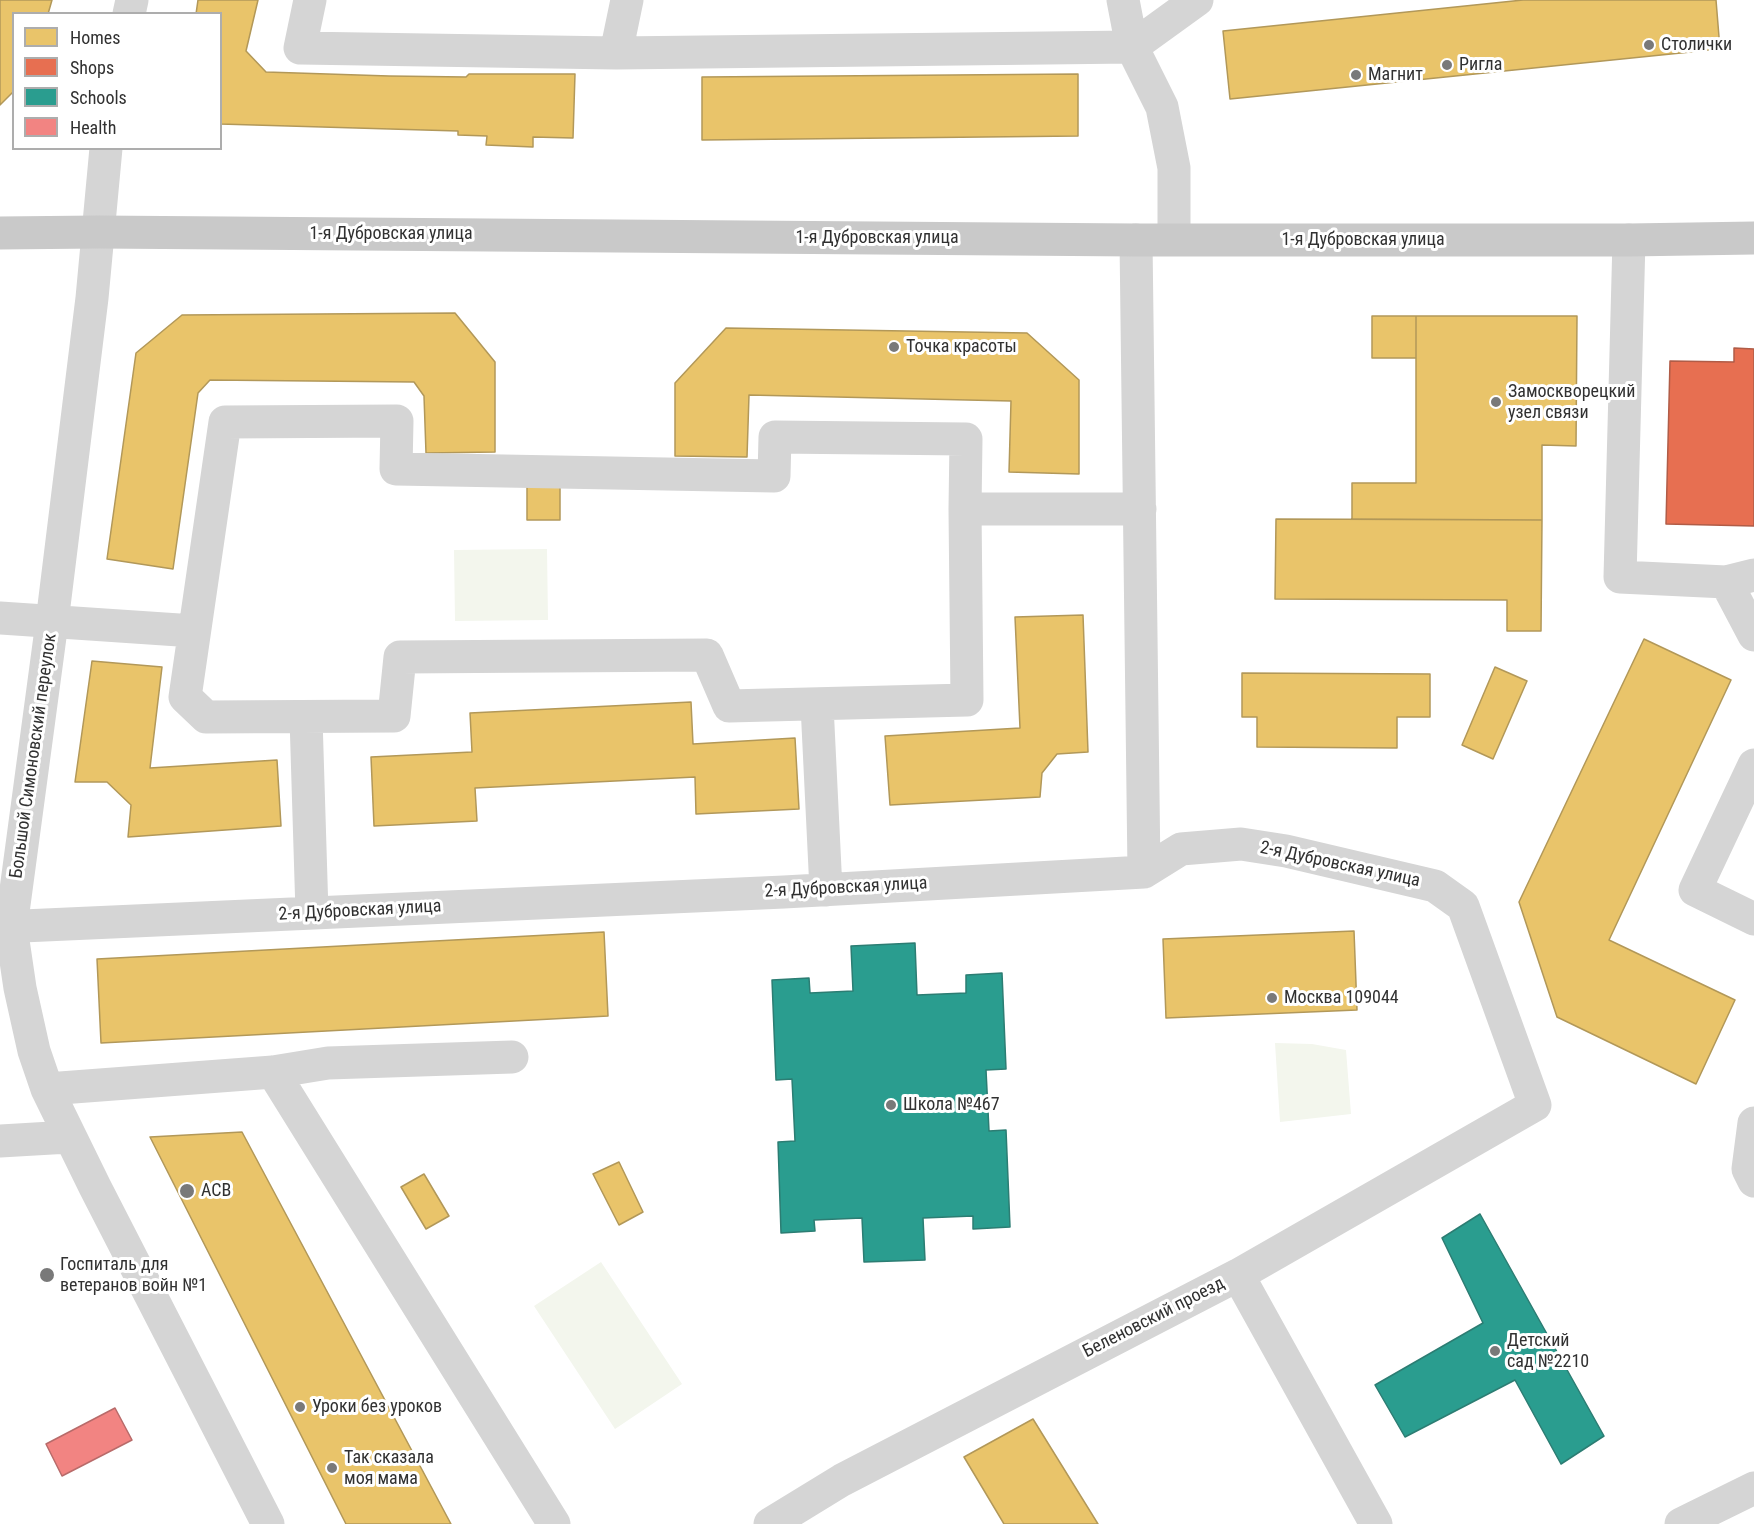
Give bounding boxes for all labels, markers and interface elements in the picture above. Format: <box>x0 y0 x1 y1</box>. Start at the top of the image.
legend <box>12 12 222 150</box>
text: Homes <box>70 27 120 48</box>
place label: Столички <box>1661 34 1732 56</box>
marker: Столички <box>1642 38 1656 52</box>
place label: Ригла <box>1459 54 1502 76</box>
text: Shops <box>70 57 114 78</box>
marker: Ригла <box>1440 58 1454 72</box>
place label: Магнит <box>1368 64 1423 86</box>
marker: Магнит <box>1349 68 1363 82</box>
text: Schools <box>70 87 127 108</box>
text: Health <box>70 117 116 138</box>
street label: 1-я Дубровская улица <box>309 223 473 245</box>
street label: 1-я Дубровская улица <box>795 227 959 249</box>
street label: 1-я Дубровская улица <box>1281 229 1445 251</box>
place label: Точка красоты <box>906 336 1017 358</box>
marker: Точка красоты <box>887 340 901 354</box>
place label: Замоскворецкий узел связи <box>1508 381 1635 424</box>
marker: Замоскворецкий узел связи <box>1489 395 1503 409</box>
street label: Большой Симоновский переулок <box>6 632 62 880</box>
street label: 2-я Дубровская улица <box>1258 837 1422 893</box>
street label: 2-я Дубровская улица <box>764 873 928 903</box>
street label: 2-я Дубровская улица <box>278 896 442 926</box>
place label: Москва 109044 <box>1284 987 1399 1009</box>
marker: Москва 109044 <box>1265 991 1279 1005</box>
place label: Школа №467 <box>903 1094 1000 1116</box>
marker: Школа №467 <box>884 1098 898 1112</box>
place label: АСВ <box>201 1180 231 1202</box>
marker: АСВ <box>178 1182 196 1200</box>
place label: Госпиталь для ветеранов войн №1 <box>60 1254 207 1296</box>
marker: Госпиталь для ветеранов войн №1 <box>38 1266 56 1284</box>
street label: Беленовский проезд <box>1080 1273 1228 1363</box>
place label: Детский сад №2210 <box>1507 1330 1589 1372</box>
marker: Детский сад №2210 <box>1488 1344 1502 1358</box>
place label: Уроки без уроков <box>312 1396 442 1418</box>
marker: Уроки без уроков <box>293 1400 307 1414</box>
place label: Так сказала моя мама <box>344 1447 434 1490</box>
marker: Так сказала моя мама <box>325 1461 339 1475</box>

